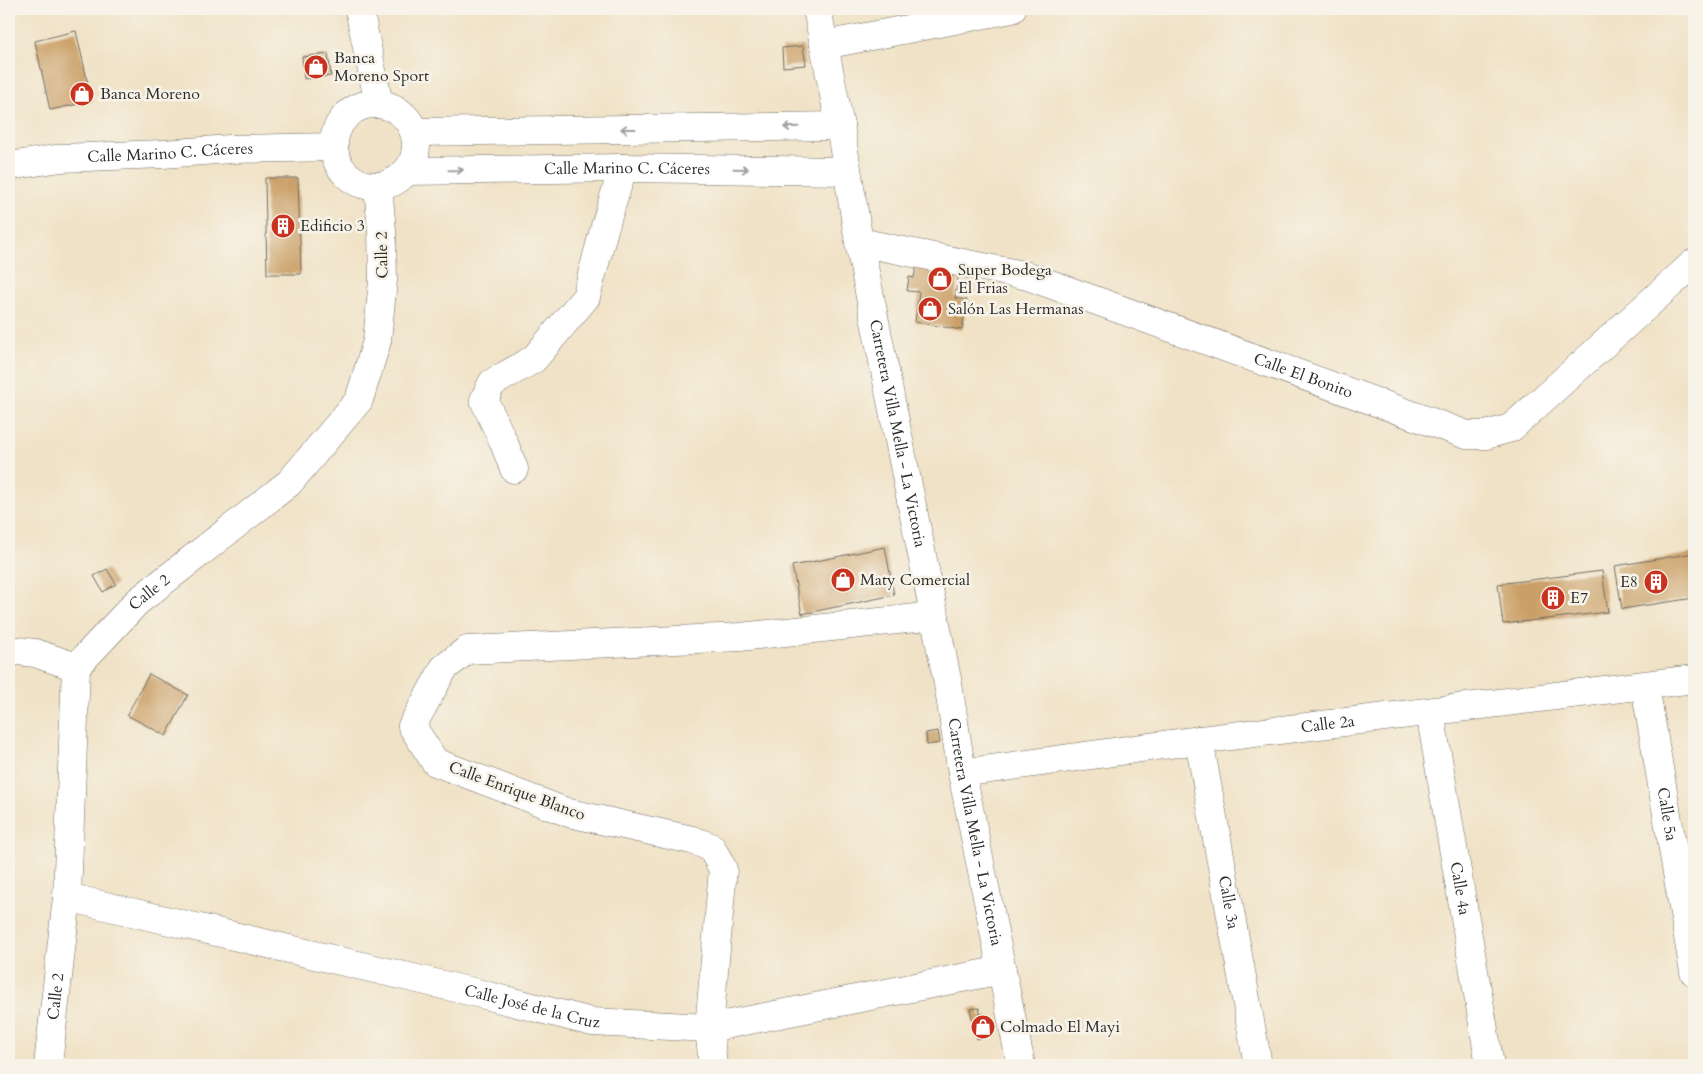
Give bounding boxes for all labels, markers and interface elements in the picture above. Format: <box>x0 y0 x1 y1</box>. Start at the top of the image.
place label: Banca Moreno Sport <box>334 47 429 87</box>
shop icon: Banca Moreno Sport <box>303 54 329 80</box>
shop icon: Banca Moreno <box>69 81 95 107</box>
place label: Banca Moreno <box>100 83 200 105</box>
one-way arrow <box>783 122 800 132</box>
one-way arrow <box>621 124 637 134</box>
street label: Calle Marino C. Cáceres <box>87 138 253 168</box>
street label: Calle Marino C. Cáceres <box>544 157 710 180</box>
one-way arrow <box>733 165 749 174</box>
one-way arrow <box>448 166 464 175</box>
building icon: Edificio 3 <box>270 213 296 239</box>
place label: Edificio 3 <box>300 215 365 237</box>
street label: Calle 2 <box>371 231 393 279</box>
place label: Super Bodega El Frias <box>958 259 1052 299</box>
shop icon: Super Bodega El Frias <box>927 266 953 292</box>
shop icon: Salón Las Hermanas <box>917 296 943 322</box>
place label: Salón Las Hermanas <box>948 298 1084 320</box>
street label: Carretera Villa Mella - La Victoria <box>864 318 931 549</box>
street label: Calle El Bonito <box>1251 348 1356 404</box>
shop icon: Maty Comercial <box>830 567 856 593</box>
street label: Calle 2 <box>124 569 175 615</box>
place label: Maty Comercial <box>860 569 970 591</box>
building icon: E8 <box>1643 569 1669 595</box>
place label: E8 <box>1620 571 1638 593</box>
building icon: E7 <box>1540 585 1566 611</box>
place label: E7 <box>1570 587 1588 609</box>
street label: Calle 2a <box>1300 710 1356 738</box>
street label: Carretera Villa Mella - La Victoria <box>942 716 1008 948</box>
street label: Calle Enrique Blanco <box>446 756 589 826</box>
street label: Calle 5a <box>1652 786 1682 843</box>
street label: Calle 4a <box>1445 860 1475 917</box>
street label: Calle 3a <box>1213 874 1244 931</box>
street label: Calle 2 <box>42 972 69 1021</box>
street label: Calle José de la Cruz <box>462 979 600 1033</box>
shop icon: Colmado El Mayi <box>970 1014 996 1040</box>
place label: Colmado El Mayi <box>1000 1016 1121 1038</box>

